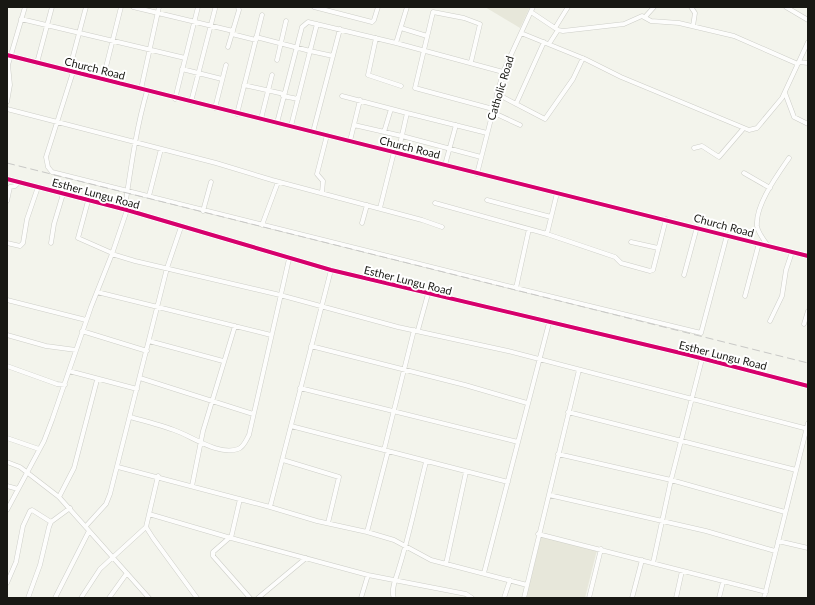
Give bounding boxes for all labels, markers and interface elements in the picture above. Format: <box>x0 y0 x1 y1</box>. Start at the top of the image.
street label: Church Road <box>63 54 127 82</box>
street label: Catholic Road <box>484 54 516 122</box>
street label: Church Road <box>378 133 442 161</box>
street label: Esther Lungu Road <box>51 175 141 211</box>
street label: Church Road <box>692 211 756 239</box>
street label: Esther Lungu Road <box>363 263 453 297</box>
street label: Esther Lungu Road <box>678 338 768 372</box>

